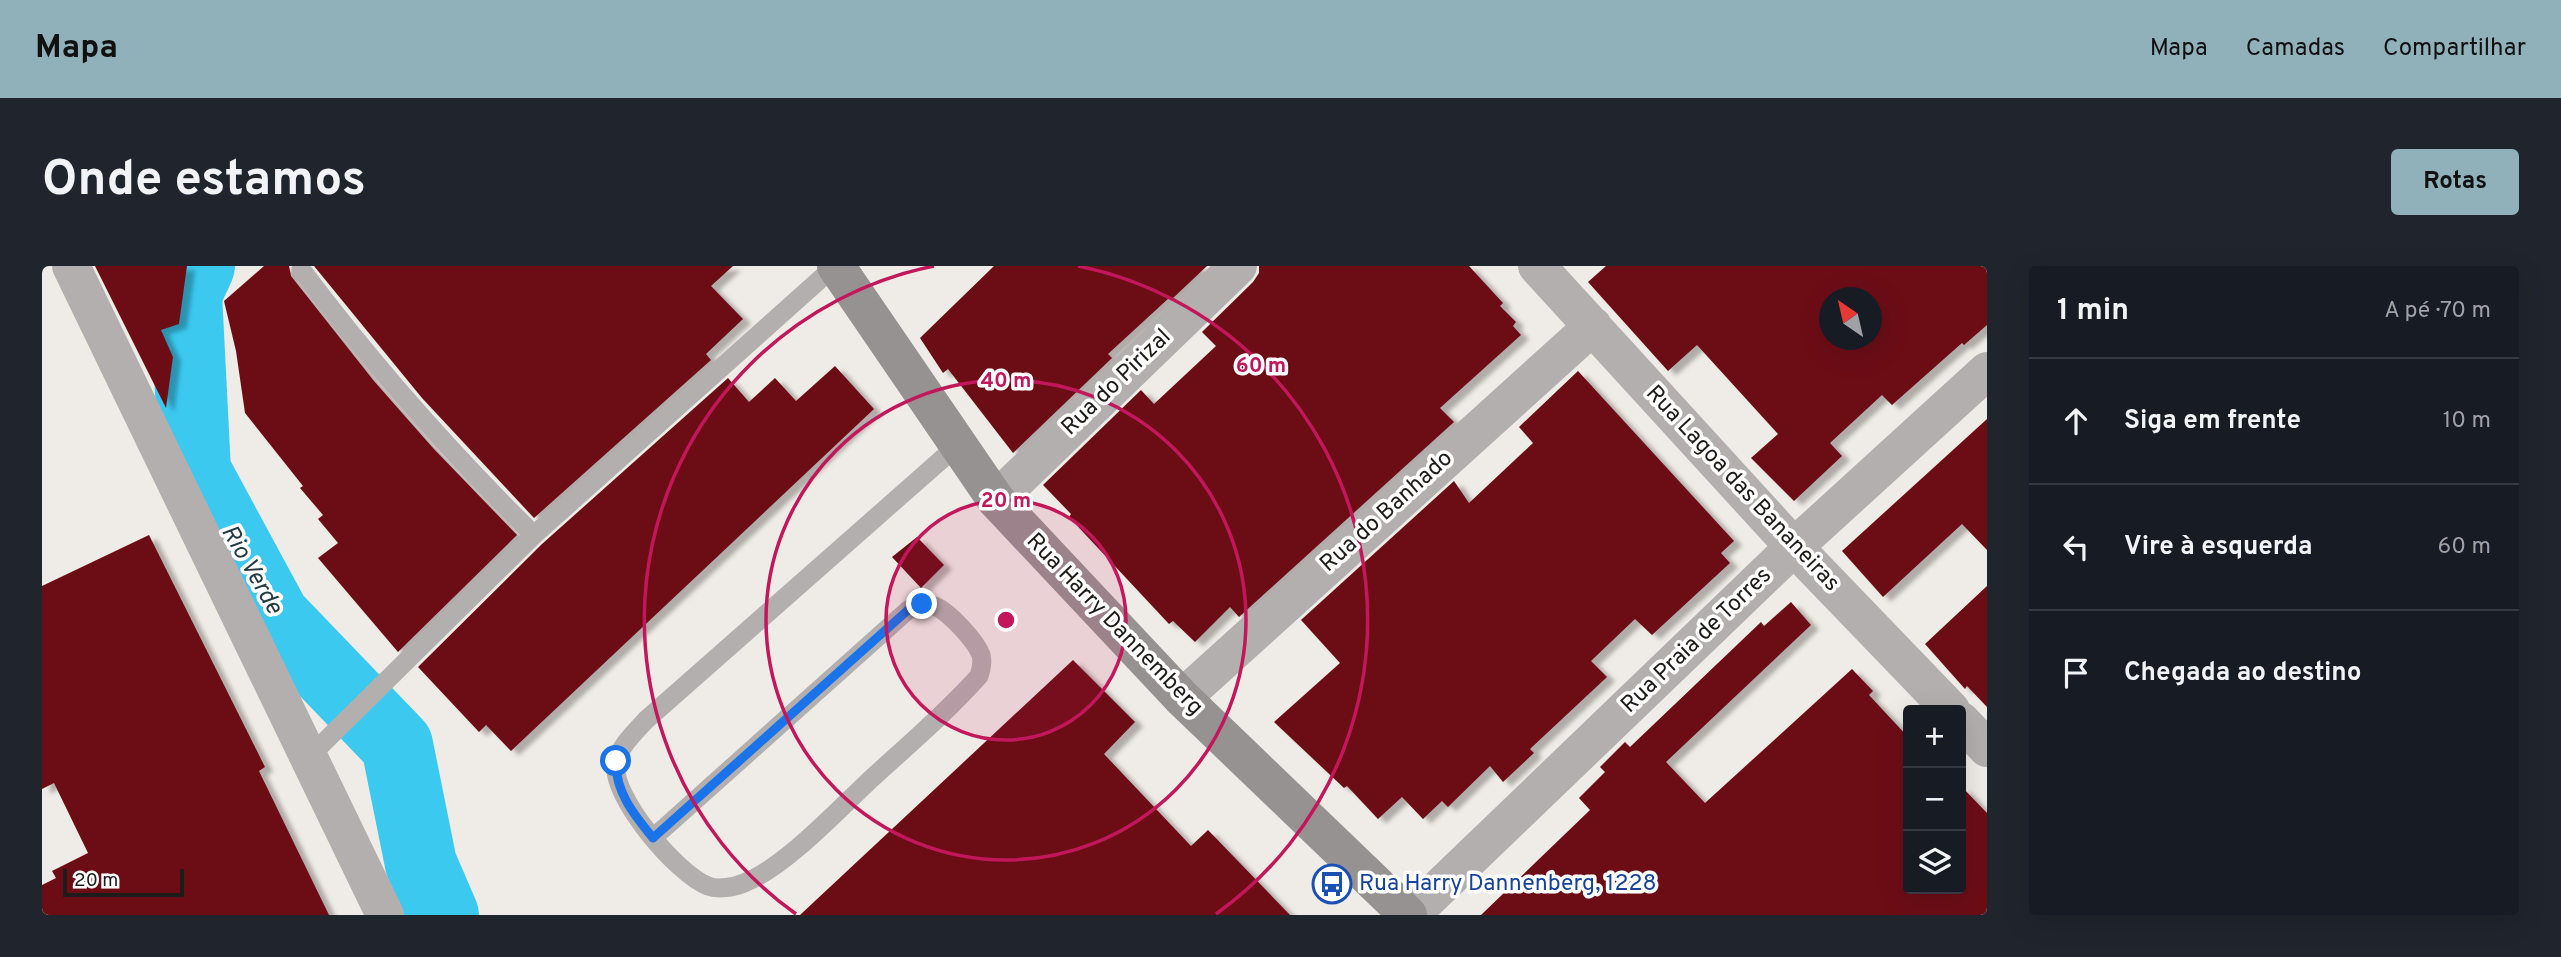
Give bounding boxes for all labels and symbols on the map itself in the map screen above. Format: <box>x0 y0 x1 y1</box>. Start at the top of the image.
north arrow <box>1819 287 1882 350</box>
street label: Rua do Pirizal <box>1056 323 1178 443</box>
text: 60 m <box>1236 353 1286 380</box>
text: 40 m <box>981 368 1031 395</box>
street label: Rua Lagoa das Bananeiras <box>1639 380 1845 598</box>
street label: Rua do Banhado <box>1315 445 1459 579</box>
text: 20 m <box>981 488 1031 515</box>
water label: Rio Verde <box>214 520 289 620</box>
street label: Rua Harry Dannemberg <box>1019 528 1209 722</box>
street label: Rua Praia de Torres <box>1616 562 1778 720</box>
route end <box>906 588 937 619</box>
centre of rings <box>994 608 1018 632</box>
route start <box>600 745 631 776</box>
bus stop icon: Rua Harry Dannenberg, 1228 <box>1311 863 1353 905</box>
scale bar <box>63 866 184 898</box>
place label: Rua Harry Dannenberg, 1228 <box>1359 870 1657 899</box>

